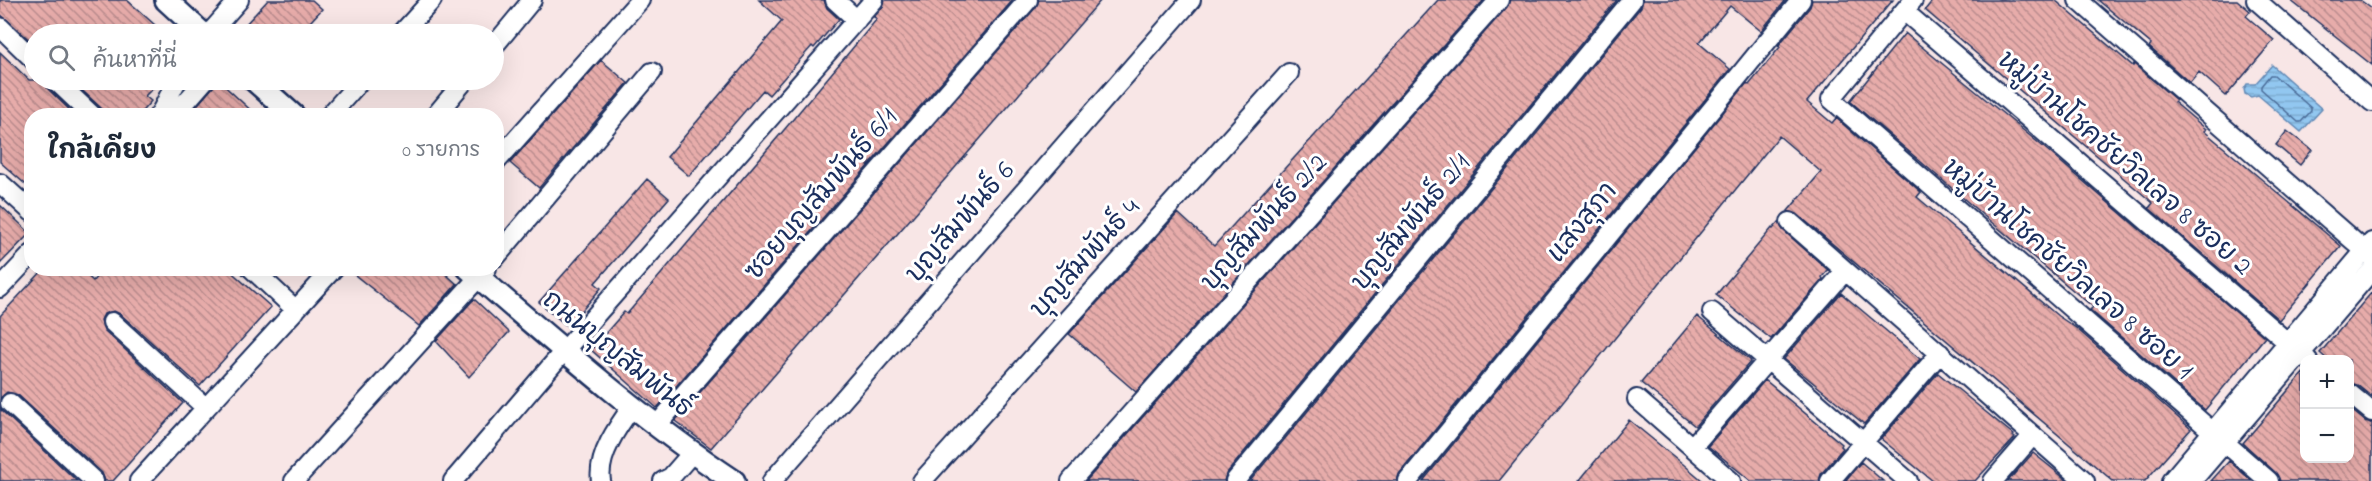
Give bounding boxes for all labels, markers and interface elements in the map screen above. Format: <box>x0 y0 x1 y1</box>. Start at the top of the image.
search box <box>24 24 504 90</box>
icon: search <box>45 41 78 74</box>
street label: หมู่บ้านโชคชัยวิลเลจ 8 ซอย 2 <box>1988 42 2260 286</box>
text: ค้นหาที่นี่ <box>93 46 177 78</box>
street label: ซอยบุญสัมพันธ์ 6/1 <box>735 100 908 290</box>
text: ใกล้เคียง <box>48 133 156 171</box>
text: 0 รายการ <box>402 137 480 166</box>
street label: บุญสัมพันธ์ 2/2 <box>1192 145 1337 300</box>
street label: บุญสัมพันธ์ 2/1 <box>1342 145 1481 300</box>
street label: หมู่บ้านโชคชัยวิลเลจ 8 ซอย 1 <box>1933 149 2202 390</box>
street label: บุญสัมพันธ์ 6 <box>896 153 1025 292</box>
street label: แสงสุภา <box>1538 174 1628 272</box>
street label: บุญสัมพันธ์ 4 <box>1021 190 1150 327</box>
street label: ถนนบุญสัมพันธ์ <box>533 281 702 428</box>
map controls <box>2300 355 2354 463</box>
button: + <box>2300 355 2354 409</box>
button: − <box>2300 409 2354 463</box>

